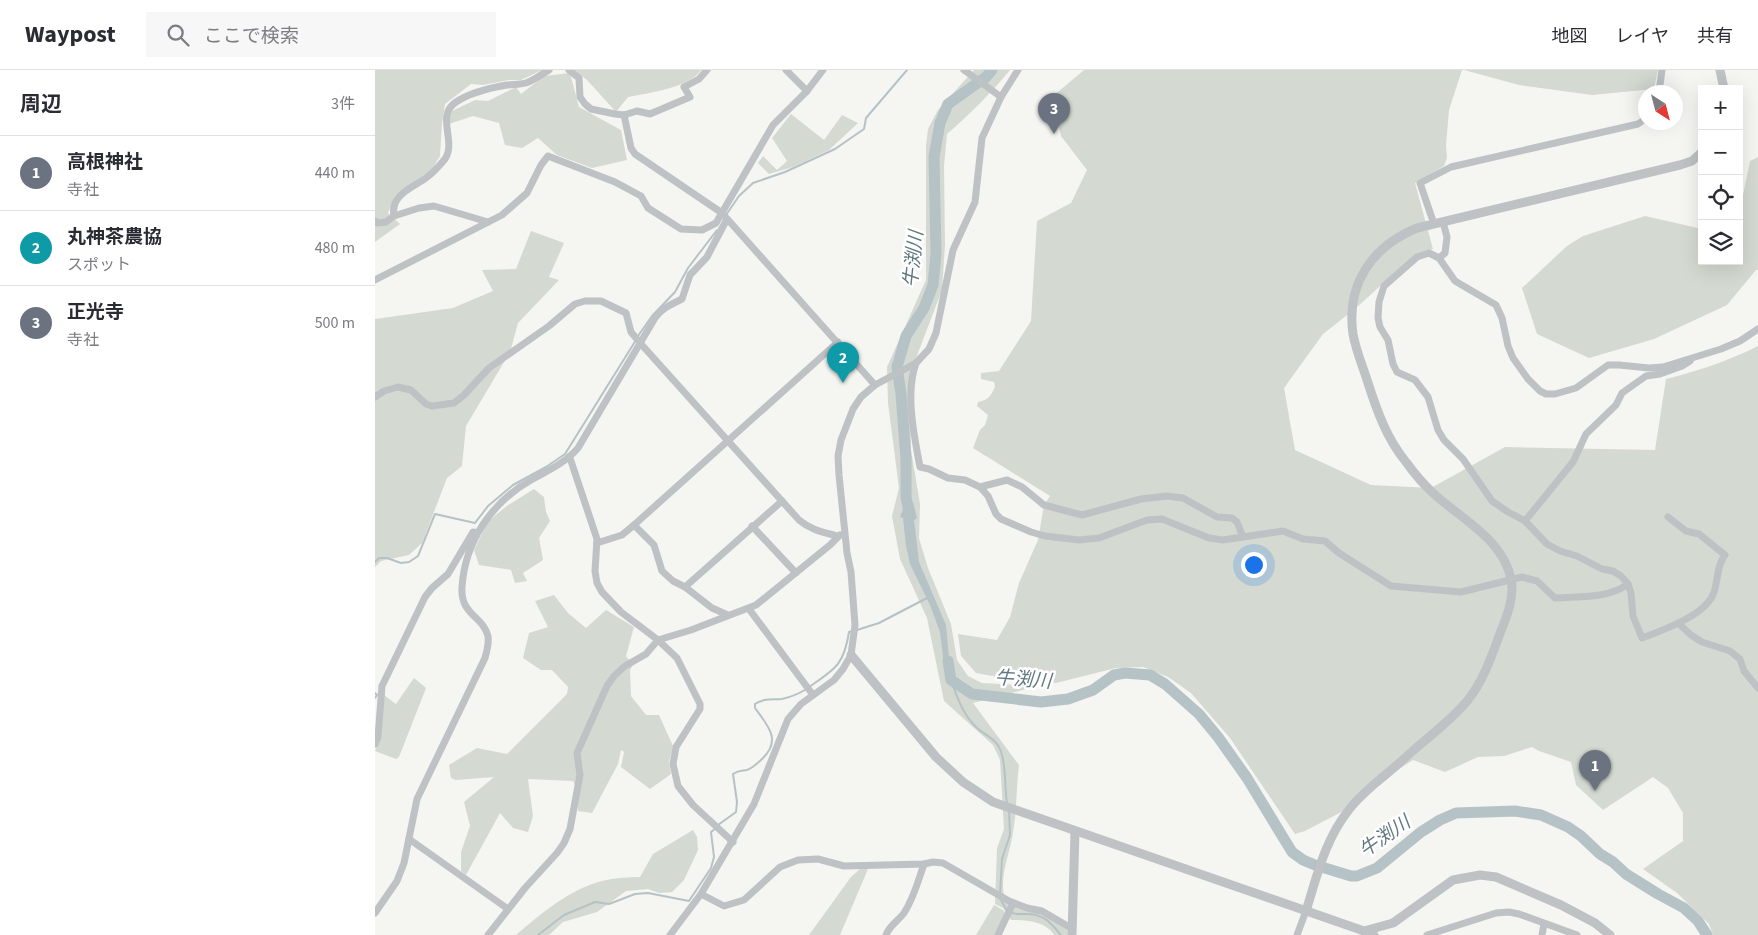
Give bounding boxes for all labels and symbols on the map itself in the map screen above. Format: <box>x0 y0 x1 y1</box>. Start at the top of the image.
north arrow <box>1638 85 1683 130</box>
pin: 3 <box>1038 93 1070 134</box>
water label: 牛渕川 <box>898 227 931 289</box>
pin: 2 <box>827 342 859 383</box>
your location <box>1241 552 1267 578</box>
water label: 牛渕川 <box>994 665 1054 696</box>
pin: 1 <box>1579 750 1611 791</box>
water label: 牛渕川 <box>1354 808 1418 864</box>

